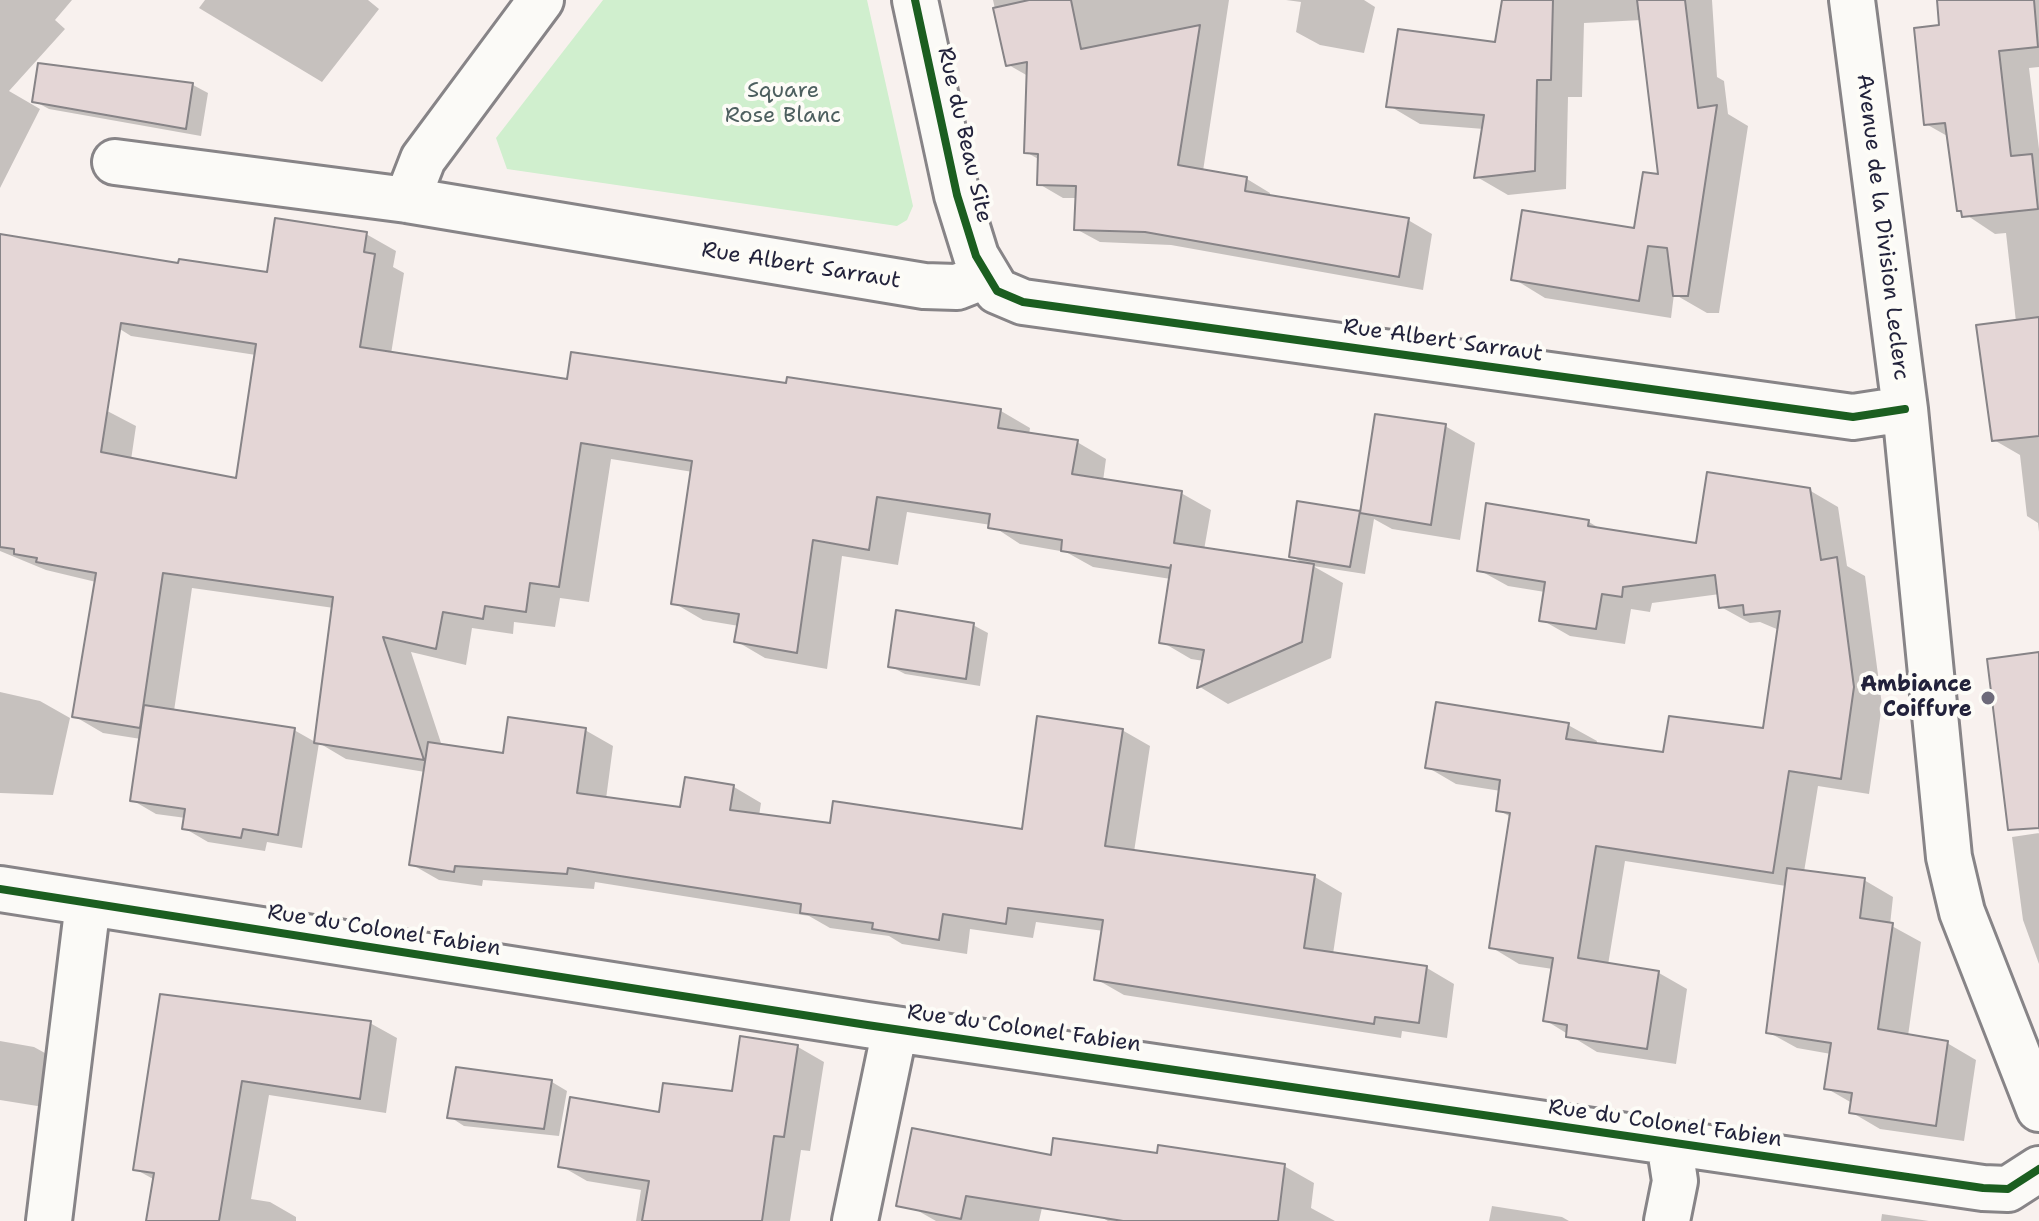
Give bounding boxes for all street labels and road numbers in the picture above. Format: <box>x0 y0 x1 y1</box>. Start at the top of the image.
street label: Rue du Beau Site <box>931 45 997 225</box>
street label: Avenue de la Division Leclerc <box>1850 72 1914 382</box>
street label: Rue Albert Sarraut <box>700 237 902 295</box>
street label: Rue Albert Sarraut <box>1341 314 1545 368</box>
street label: Rue du Colonel Fabien <box>265 900 503 962</box>
street label: Rue du Colonel Fabien <box>905 1000 1143 1058</box>
street label: Rue du Colonel Fabien <box>1546 1095 1784 1153</box>

